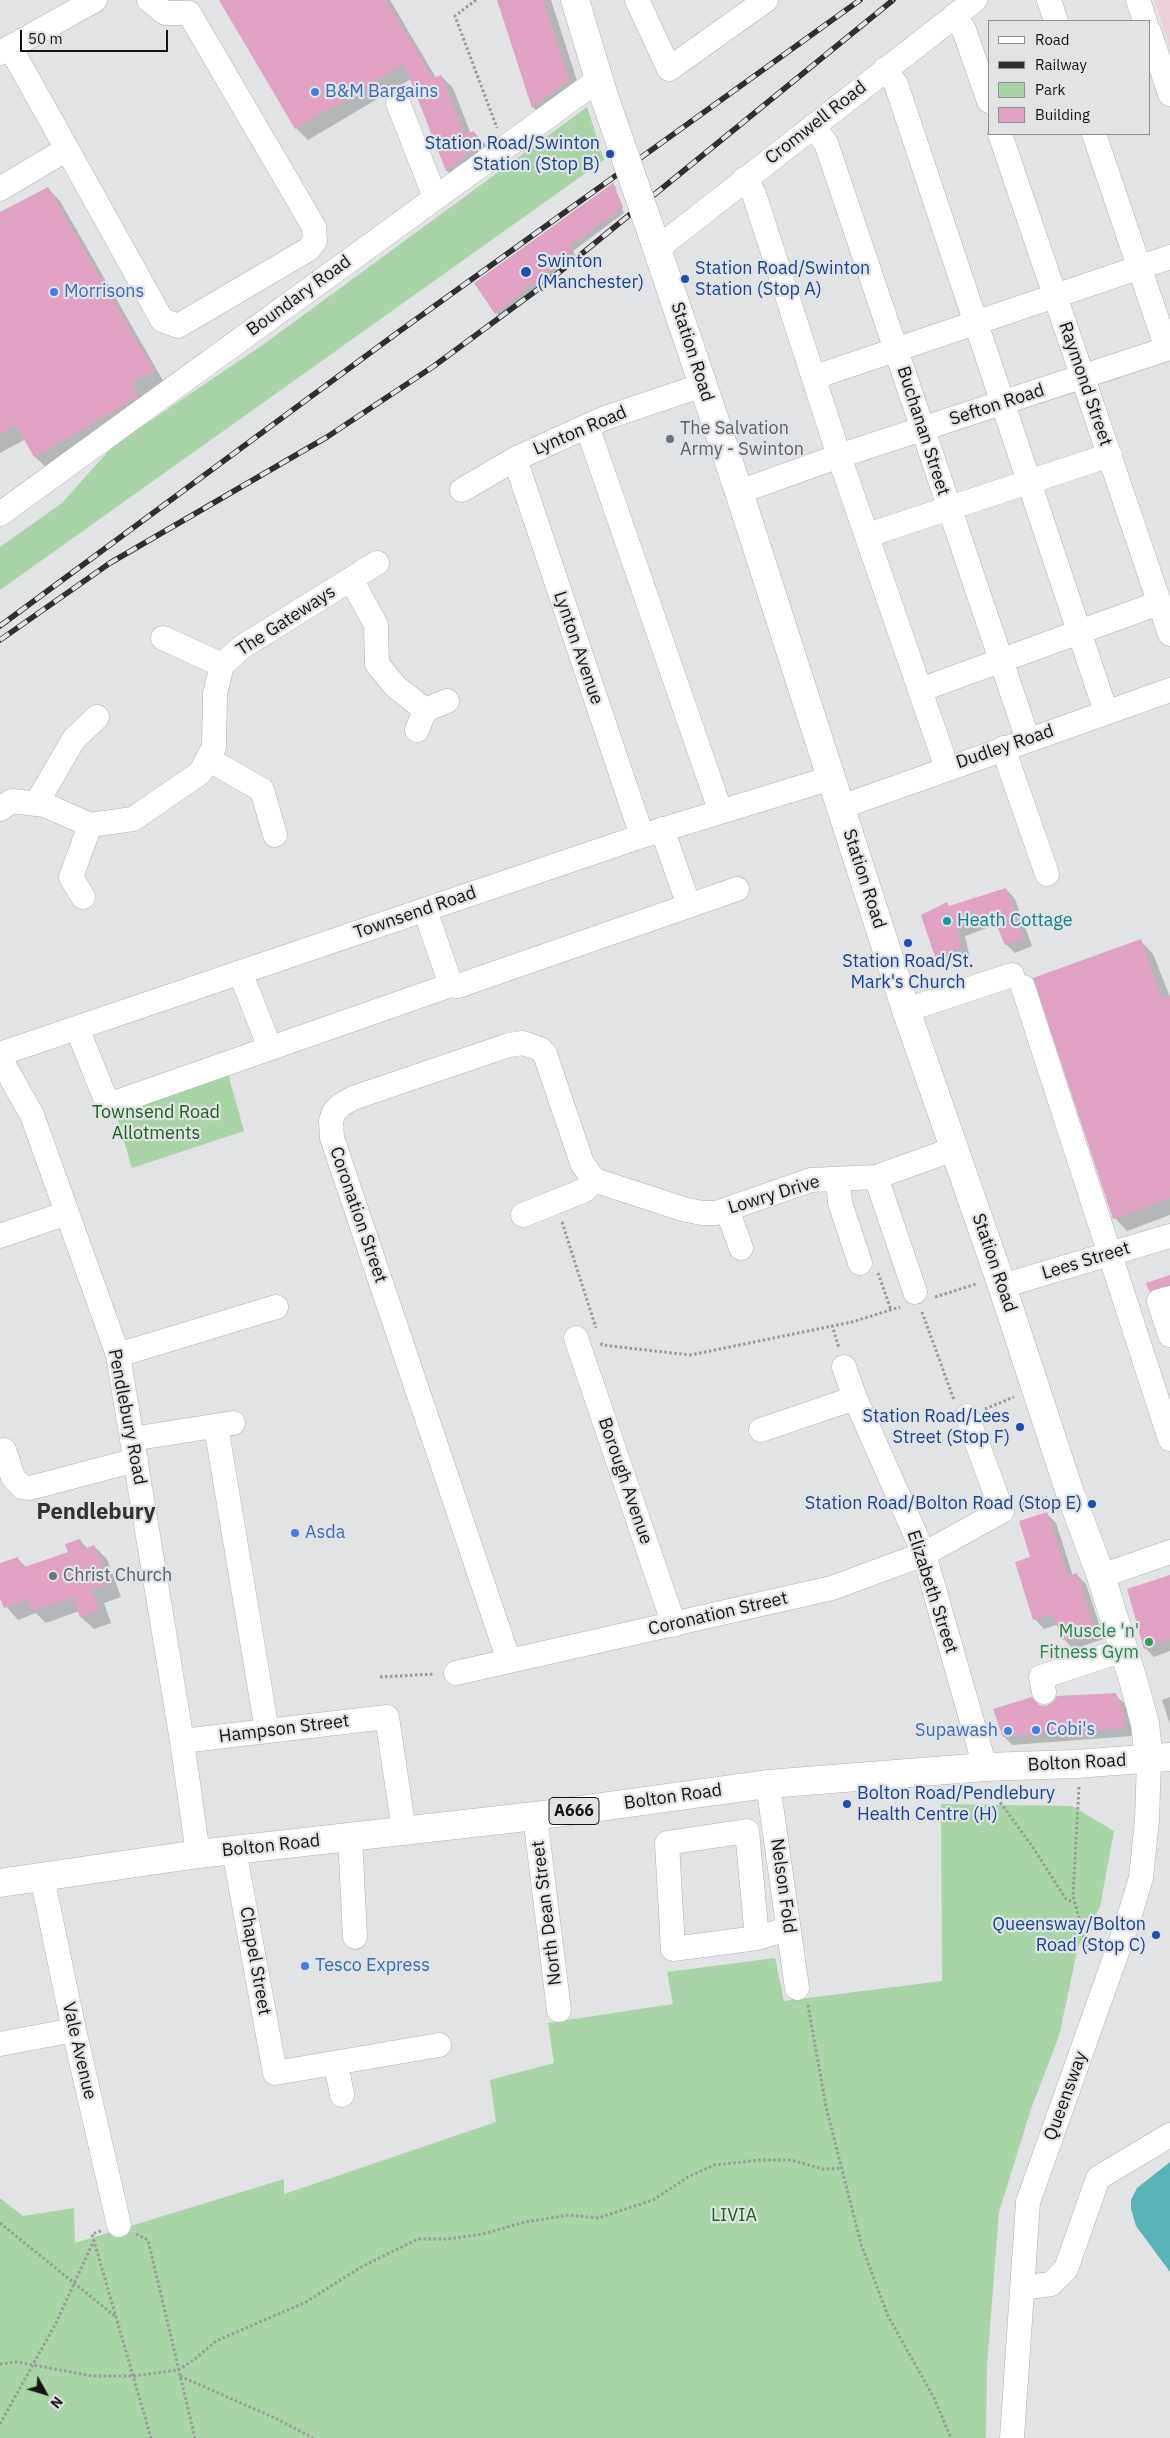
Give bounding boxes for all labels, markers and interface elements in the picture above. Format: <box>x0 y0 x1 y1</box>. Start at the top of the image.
scale bar <box>22 20 170 52</box>
legend <box>988 20 1150 135</box>
text: 50 m <box>28 29 63 48</box>
text: Road <box>1035 30 1070 49</box>
text: Railway <box>1035 55 1087 74</box>
street label: Cromwell Road <box>761 77 871 169</box>
text: Park <box>1035 80 1065 99</box>
place label: B&M Bargains <box>325 81 438 103</box>
marker: B&M Bargains <box>309 86 321 98</box>
text: Building <box>1035 105 1090 124</box>
place label: Station Road/Swinton Station (Stop B) <box>425 133 600 176</box>
marker: Station Road/Swinton Station (Stop B) <box>604 148 616 160</box>
street label: Boundary Road <box>243 251 355 341</box>
place label: Swinton (Manchester) <box>537 251 644 294</box>
place label: Station Road/Swinton Station (Stop A) <box>695 258 870 300</box>
marker: Swinton (Manchester) <box>519 265 533 279</box>
marker: Station Road/Swinton Station (Stop A) <box>679 273 691 285</box>
place label: Morrisons <box>64 281 144 303</box>
marker: Morrisons <box>48 286 60 298</box>
street label: Station Road <box>666 300 718 404</box>
street label: Raymond Street <box>1054 319 1116 449</box>
street label: Buchanan Street <box>892 364 954 498</box>
street label: Sefton Road <box>947 380 1047 430</box>
street label: Lynton Road <box>530 402 630 460</box>
place label: The Salvation Army - Swinton <box>680 418 804 460</box>
marker: The Salvation Army - Swinton <box>664 433 676 445</box>
street label: The Gateways <box>232 581 340 661</box>
street label: Lynton Avenue <box>549 589 607 707</box>
street label: Dudley Road <box>953 720 1057 774</box>
street label: Station Road <box>838 827 890 931</box>
street label: Townsend Road <box>351 882 479 944</box>
place label: Heath Cottage <box>957 910 1073 932</box>
marker: Heath Cottage <box>941 915 953 927</box>
marker: Station Road/St. Mark's Church <box>902 937 914 949</box>
place label: Station Road/St. Mark's Church <box>842 951 974 994</box>
park label: Townsend Road Allotments <box>92 1102 220 1144</box>
street label: Coronation Street <box>325 1144 391 1286</box>
street label: Lowry Drive <box>726 1171 822 1219</box>
street label: Station Road <box>967 1211 1021 1315</box>
street label: Lees Street <box>1039 1237 1133 1285</box>
street label: Pendlebury Road <box>103 1347 151 1487</box>
place label: Station Road/Lees Street (Stop F) <box>863 1406 1010 1448</box>
street label: Borough Avenue <box>593 1415 657 1547</box>
marker: Station Road/Lees Street (Stop F) <box>1014 1421 1026 1433</box>
place label: Station Road/Bolton Road (Stop E) <box>805 1493 1082 1515</box>
marker: Station Road/Bolton Road (Stop E) <box>1086 1498 1098 1510</box>
district label: Pendlebury <box>36 1500 156 1526</box>
place label: Asda <box>305 1522 345 1544</box>
marker: Asda <box>289 1527 301 1539</box>
street label: Elizabeth Street <box>902 1528 962 1656</box>
place label: Christ Church <box>63 1565 172 1587</box>
marker: Christ Church <box>47 1570 59 1582</box>
street label: Coronation Street <box>646 1587 790 1641</box>
place label: Muscle 'n' Fitness Gym <box>1039 1621 1139 1664</box>
marker: Muscle 'n' Fitness Gym <box>1143 1636 1155 1648</box>
street label: Hampson Street <box>218 1710 350 1748</box>
place label: Cobi's <box>1046 1719 1095 1741</box>
place label: Supawash <box>915 1720 998 1742</box>
marker: Cobi's <box>1030 1724 1042 1736</box>
marker: Supawash <box>1002 1725 1014 1737</box>
street label: Bolton Road <box>1027 1750 1127 1776</box>
street label: Bolton Road <box>623 1779 723 1815</box>
place label: Bolton Road/Pendlebury Health Centre (H) <box>857 1783 1055 1826</box>
road number: A666 <box>549 1798 599 1824</box>
marker: Bolton Road/Pendlebury Health Centre (H) <box>841 1798 853 1810</box>
street label: Bolton Road <box>221 1830 321 1862</box>
street label: Nelson Fold <box>766 1837 800 1935</box>
street label: North Dean Street <box>527 1839 567 1987</box>
street label: Chapel Street <box>235 1905 275 2017</box>
place label: Queensway/Bolton Road (Stop C) <box>992 1914 1146 1956</box>
marker: Queensway/Bolton Road (Stop C) <box>1150 1929 1162 1941</box>
place label: Tesco Express <box>315 1955 430 1977</box>
marker: Tesco Express <box>299 1960 311 1972</box>
street label: Vale Avenue <box>57 2000 101 2102</box>
street label: Queensway <box>1040 2048 1092 2144</box>
park label: LIVIA <box>711 2205 757 2227</box>
north arrow <box>20 2368 70 2418</box>
text: N <box>46 2393 67 2412</box>

